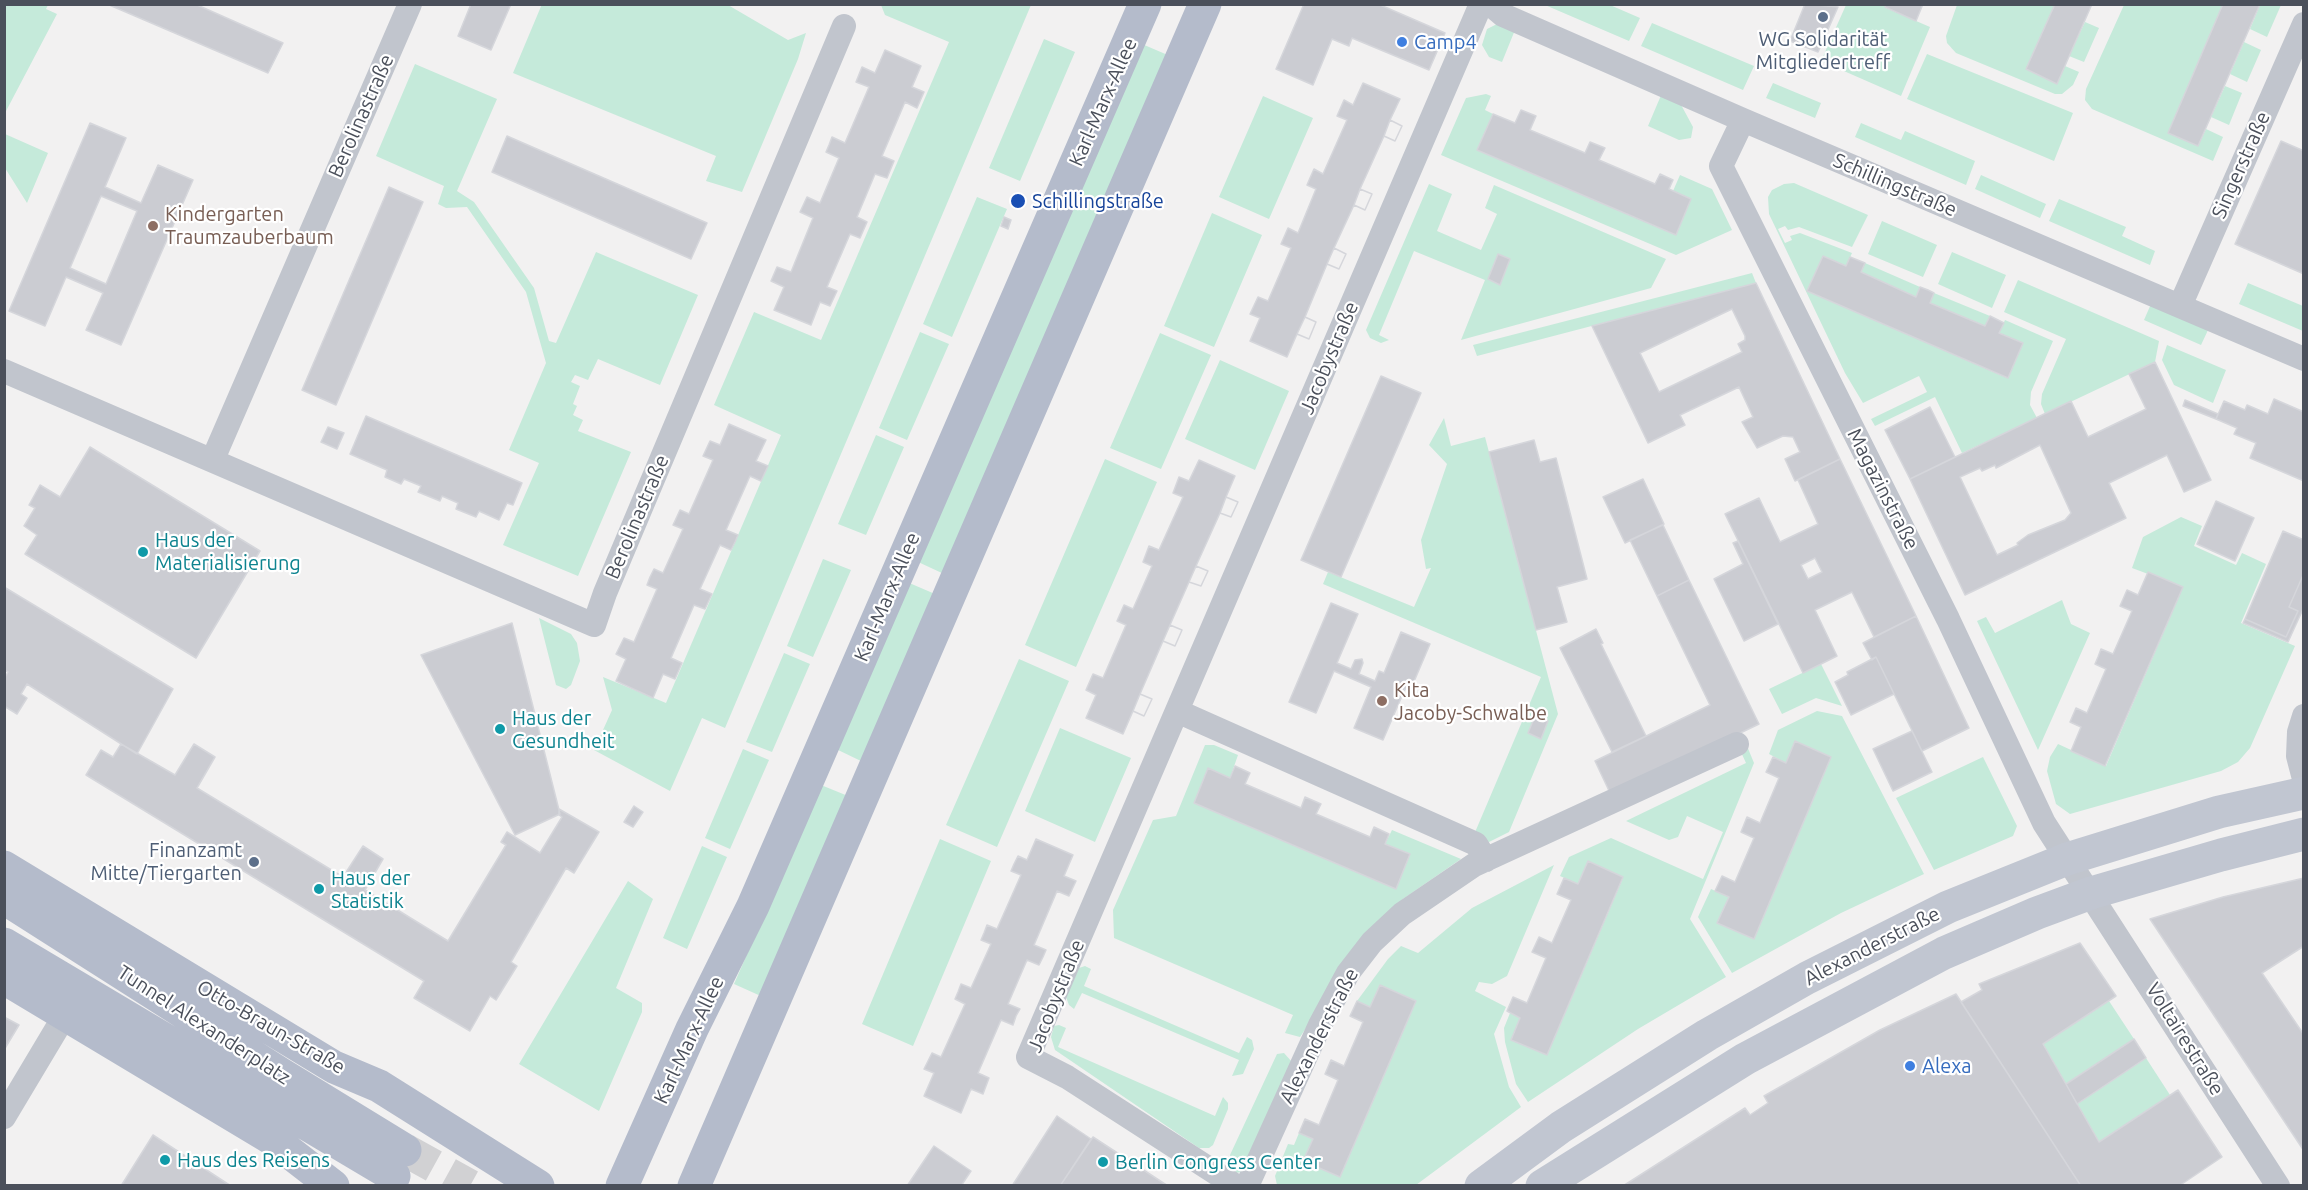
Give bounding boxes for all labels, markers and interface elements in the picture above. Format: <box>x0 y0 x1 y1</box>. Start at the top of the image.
marker: WG Solidarität Mitgliedertreff <box>1816 10 1830 24</box>
place label: WG Solidarität Mitgliedertreff <box>1756 27 1890 74</box>
place label: Camp4 <box>1414 30 1477 54</box>
street label: Karl-Marx-Allee <box>1064 34 1142 170</box>
marker: Camp4 <box>1395 35 1409 49</box>
street label: Berolinastraße <box>323 51 399 181</box>
street label: Singerstraße <box>2207 108 2275 222</box>
street label: Schillingstraße <box>1830 148 1960 222</box>
place label: Schillingstraße <box>1032 189 1164 213</box>
marker: Schillingstraße <box>1009 192 1027 210</box>
place label: Kindergarten Traumzauberbaum <box>165 202 334 249</box>
marker: Kindergarten Traumzauberbaum <box>146 219 160 233</box>
street label: Jacobystraße <box>1295 298 1363 418</box>
street label: Magazinstraße <box>1842 425 1924 553</box>
street label: Berolinastraße <box>600 451 674 583</box>
place label: Haus der Materialisierung <box>155 528 301 575</box>
street label: Karl-Marx-Allee <box>849 529 925 665</box>
marker: Haus der Materialisierung <box>136 545 150 559</box>
place label: Kita Jacoby-Schwalbe <box>1394 678 1547 725</box>
marker: Kita Jacoby-Schwalbe <box>1375 694 1389 708</box>
place label: Haus der Gesundheit <box>512 706 615 753</box>
marker: Haus der Gesundheit <box>493 722 507 736</box>
place label: Finanzamt Mitte/Tiergarten <box>90 838 242 885</box>
marker: Finanzamt Mitte/Tiergarten <box>247 855 261 869</box>
place label: Haus der Statistik <box>331 866 410 913</box>
marker: Haus der Statistik <box>312 882 326 896</box>
street label: Alexanderstraße <box>1800 902 1944 990</box>
street label: Jacobystraße <box>1022 936 1090 1056</box>
street label: Tunnel Alexanderplatz <box>113 960 295 1090</box>
street label: Alexanderstraße <box>1275 964 1363 1108</box>
street label: Karl-Marx-Allee <box>649 972 729 1108</box>
street label: Otto-Braun-Straße <box>193 975 349 1079</box>
street label: Voltairestraße <box>2141 978 2229 1100</box>
place label: Alexa <box>1922 1054 1972 1078</box>
marker: Alexa <box>1903 1059 1917 1073</box>
place label: Haus des Reisens <box>177 1148 330 1172</box>
place label: Berlin Congress Center <box>1115 1150 1321 1174</box>
marker: Haus des Reisens <box>158 1153 172 1167</box>
marker: Berlin Congress Center <box>1096 1155 1110 1169</box>

